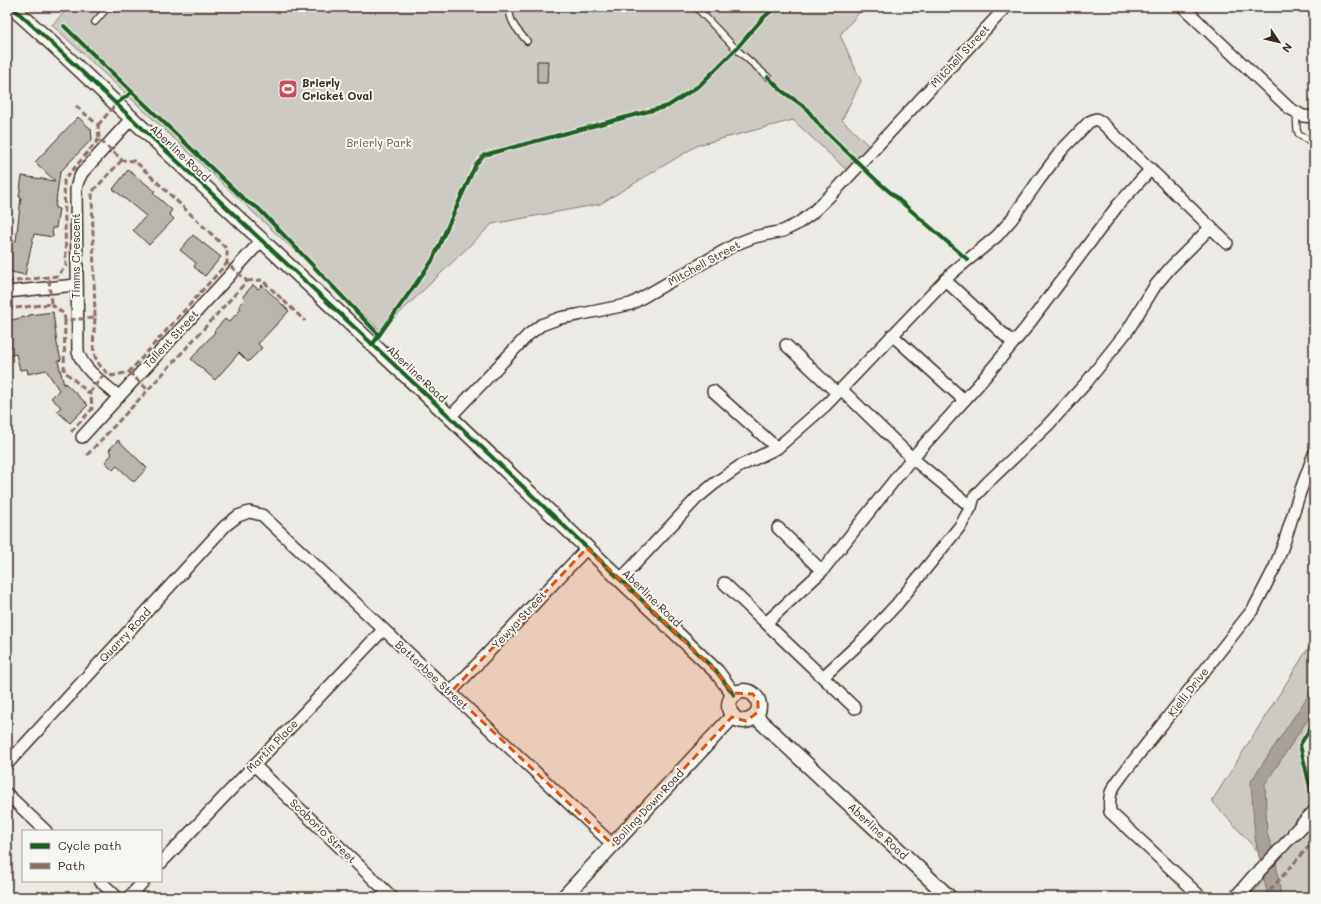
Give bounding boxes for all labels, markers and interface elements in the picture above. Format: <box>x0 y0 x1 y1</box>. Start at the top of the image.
street label: Mitchell Street <box>927 21 993 90</box>
north arrow <box>1259 22 1299 62</box>
text: N <box>1279 40 1296 56</box>
place label: Brierly Cricket Oval <box>302 75 372 103</box>
sports icon: Brierly Cricket Oval <box>277 78 299 100</box>
street label: Aberline Road <box>147 121 214 184</box>
park label: Brierly Park <box>346 135 412 150</box>
street label: Timms Crescent <box>68 213 83 299</box>
street label: Mitchell Street <box>665 236 743 289</box>
street label: Tallent Street <box>140 306 202 371</box>
street label: Aberline Road <box>384 342 451 405</box>
street label: Aberline Road <box>619 566 685 630</box>
street label: Yewya Street <box>488 587 549 652</box>
street label: Quarry Road <box>96 604 154 665</box>
street label: Battarbee Street <box>393 637 472 713</box>
street label: Kielli Drive <box>1164 664 1212 719</box>
street label: Martin Place <box>242 716 301 776</box>
street label: Boiling Down Road <box>609 766 687 848</box>
street label: Scoborio Street <box>287 795 360 866</box>
street label: Aberline Road <box>845 799 912 862</box>
legend <box>22 830 162 882</box>
text: Cycle path <box>58 837 121 853</box>
text: Path <box>58 857 85 873</box>

